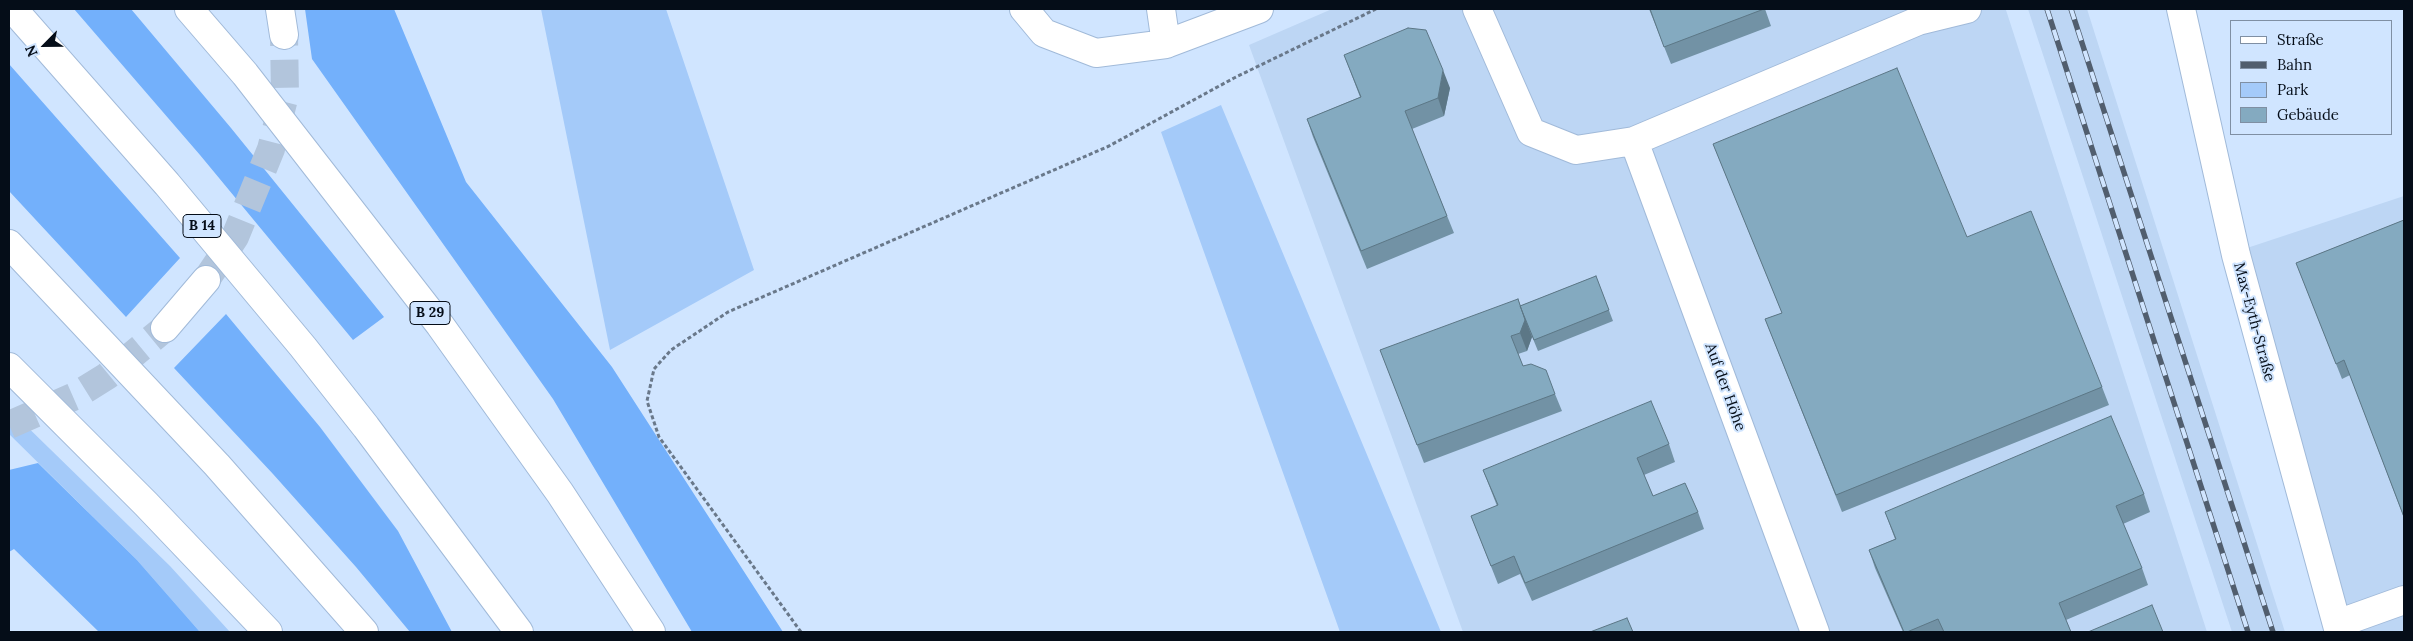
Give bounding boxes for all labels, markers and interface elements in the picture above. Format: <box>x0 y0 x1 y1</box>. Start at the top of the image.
north arrow <box>20 20 70 70</box>
legend <box>2230 20 2393 135</box>
text: Straße <box>2277 30 2324 49</box>
text: N <box>21 42 42 59</box>
text: Bahn <box>2277 55 2312 74</box>
text: Park <box>2277 80 2308 99</box>
text: Gebäude <box>2277 105 2339 124</box>
road number: B 14 <box>183 215 221 238</box>
street label: Max-Eyth-Straße <box>2229 261 2279 383</box>
road number: B 29 <box>410 302 450 324</box>
street label: Auf der Höhe <box>1701 341 1749 433</box>

